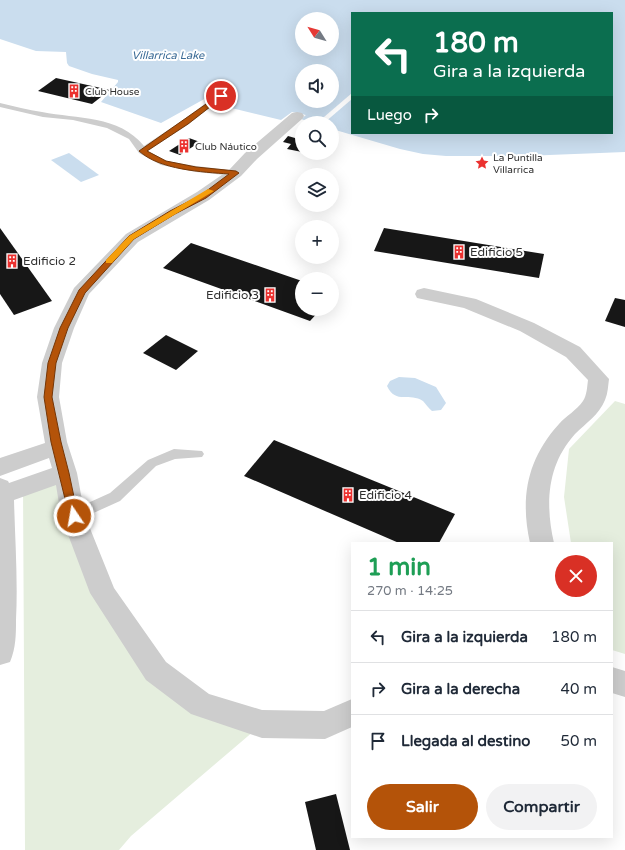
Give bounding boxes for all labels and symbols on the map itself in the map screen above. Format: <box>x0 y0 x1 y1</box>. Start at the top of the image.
north arrow <box>295 12 339 56</box>
water label: Villarrica Lake <box>132 49 205 62</box>
pin <box>204 79 238 113</box>
building icon: Club House <box>66 83 82 99</box>
place label: Club House <box>85 86 140 98</box>
building icon: Club Náutico <box>176 138 192 154</box>
place label: Club Náutico <box>195 141 257 153</box>
place label: La Puntilla Villarrica <box>493 152 543 176</box>
place icon: La Puntilla Villarrica <box>474 155 490 171</box>
building icon: Edificio 5 <box>451 244 467 260</box>
place label: Edificio 5 <box>470 245 523 259</box>
building icon: Edificio 2 <box>4 253 20 269</box>
place label: Edificio 2 <box>23 254 76 268</box>
building icon: Edificio 3 <box>262 287 278 303</box>
place label: Edificio 3 <box>206 288 259 302</box>
building icon: Edificio 4 <box>340 487 356 503</box>
place label: Edificio 4 <box>359 488 412 502</box>
position arrow <box>53 495 95 537</box>

